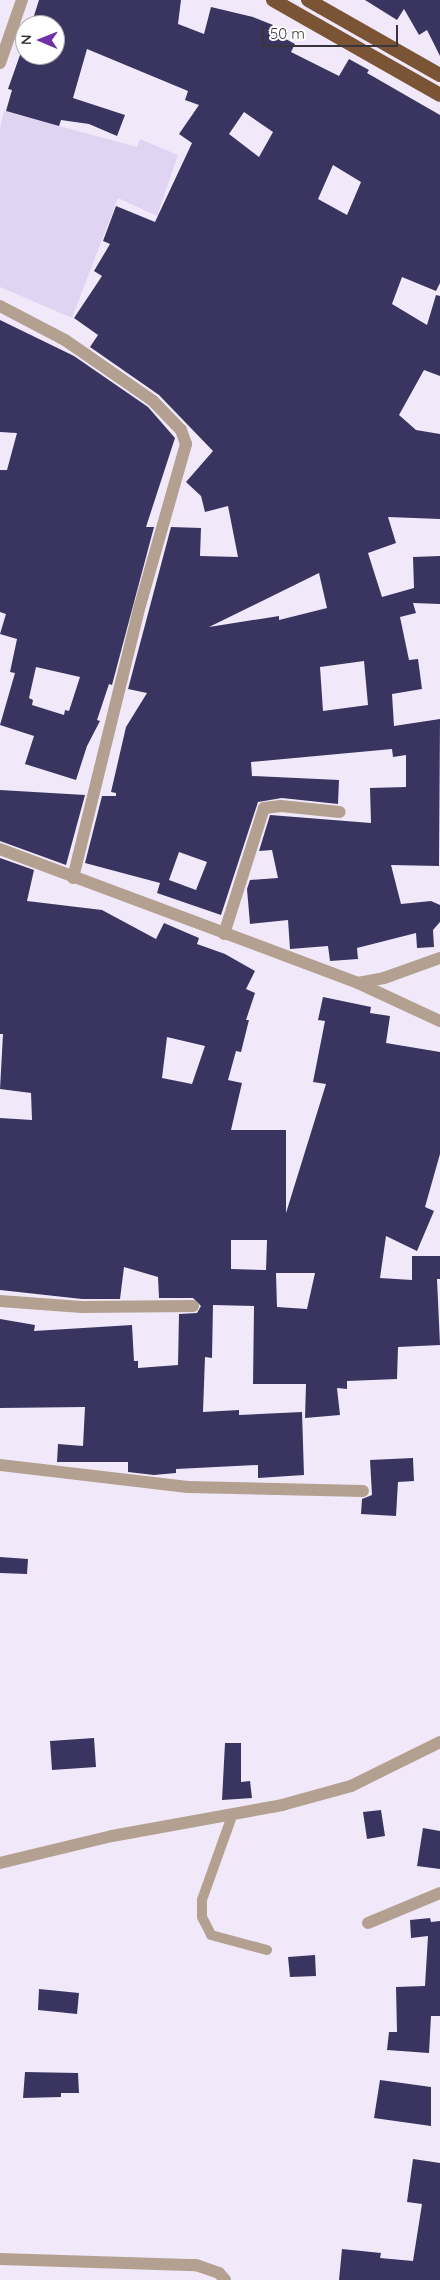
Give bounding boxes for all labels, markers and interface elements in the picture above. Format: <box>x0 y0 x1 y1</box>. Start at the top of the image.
north arrow <box>15 15 65 65</box>
scale bar <box>265 15 401 47</box>
text: 50 m <box>270 24 305 43</box>
text: N <box>17 34 35 45</box>

